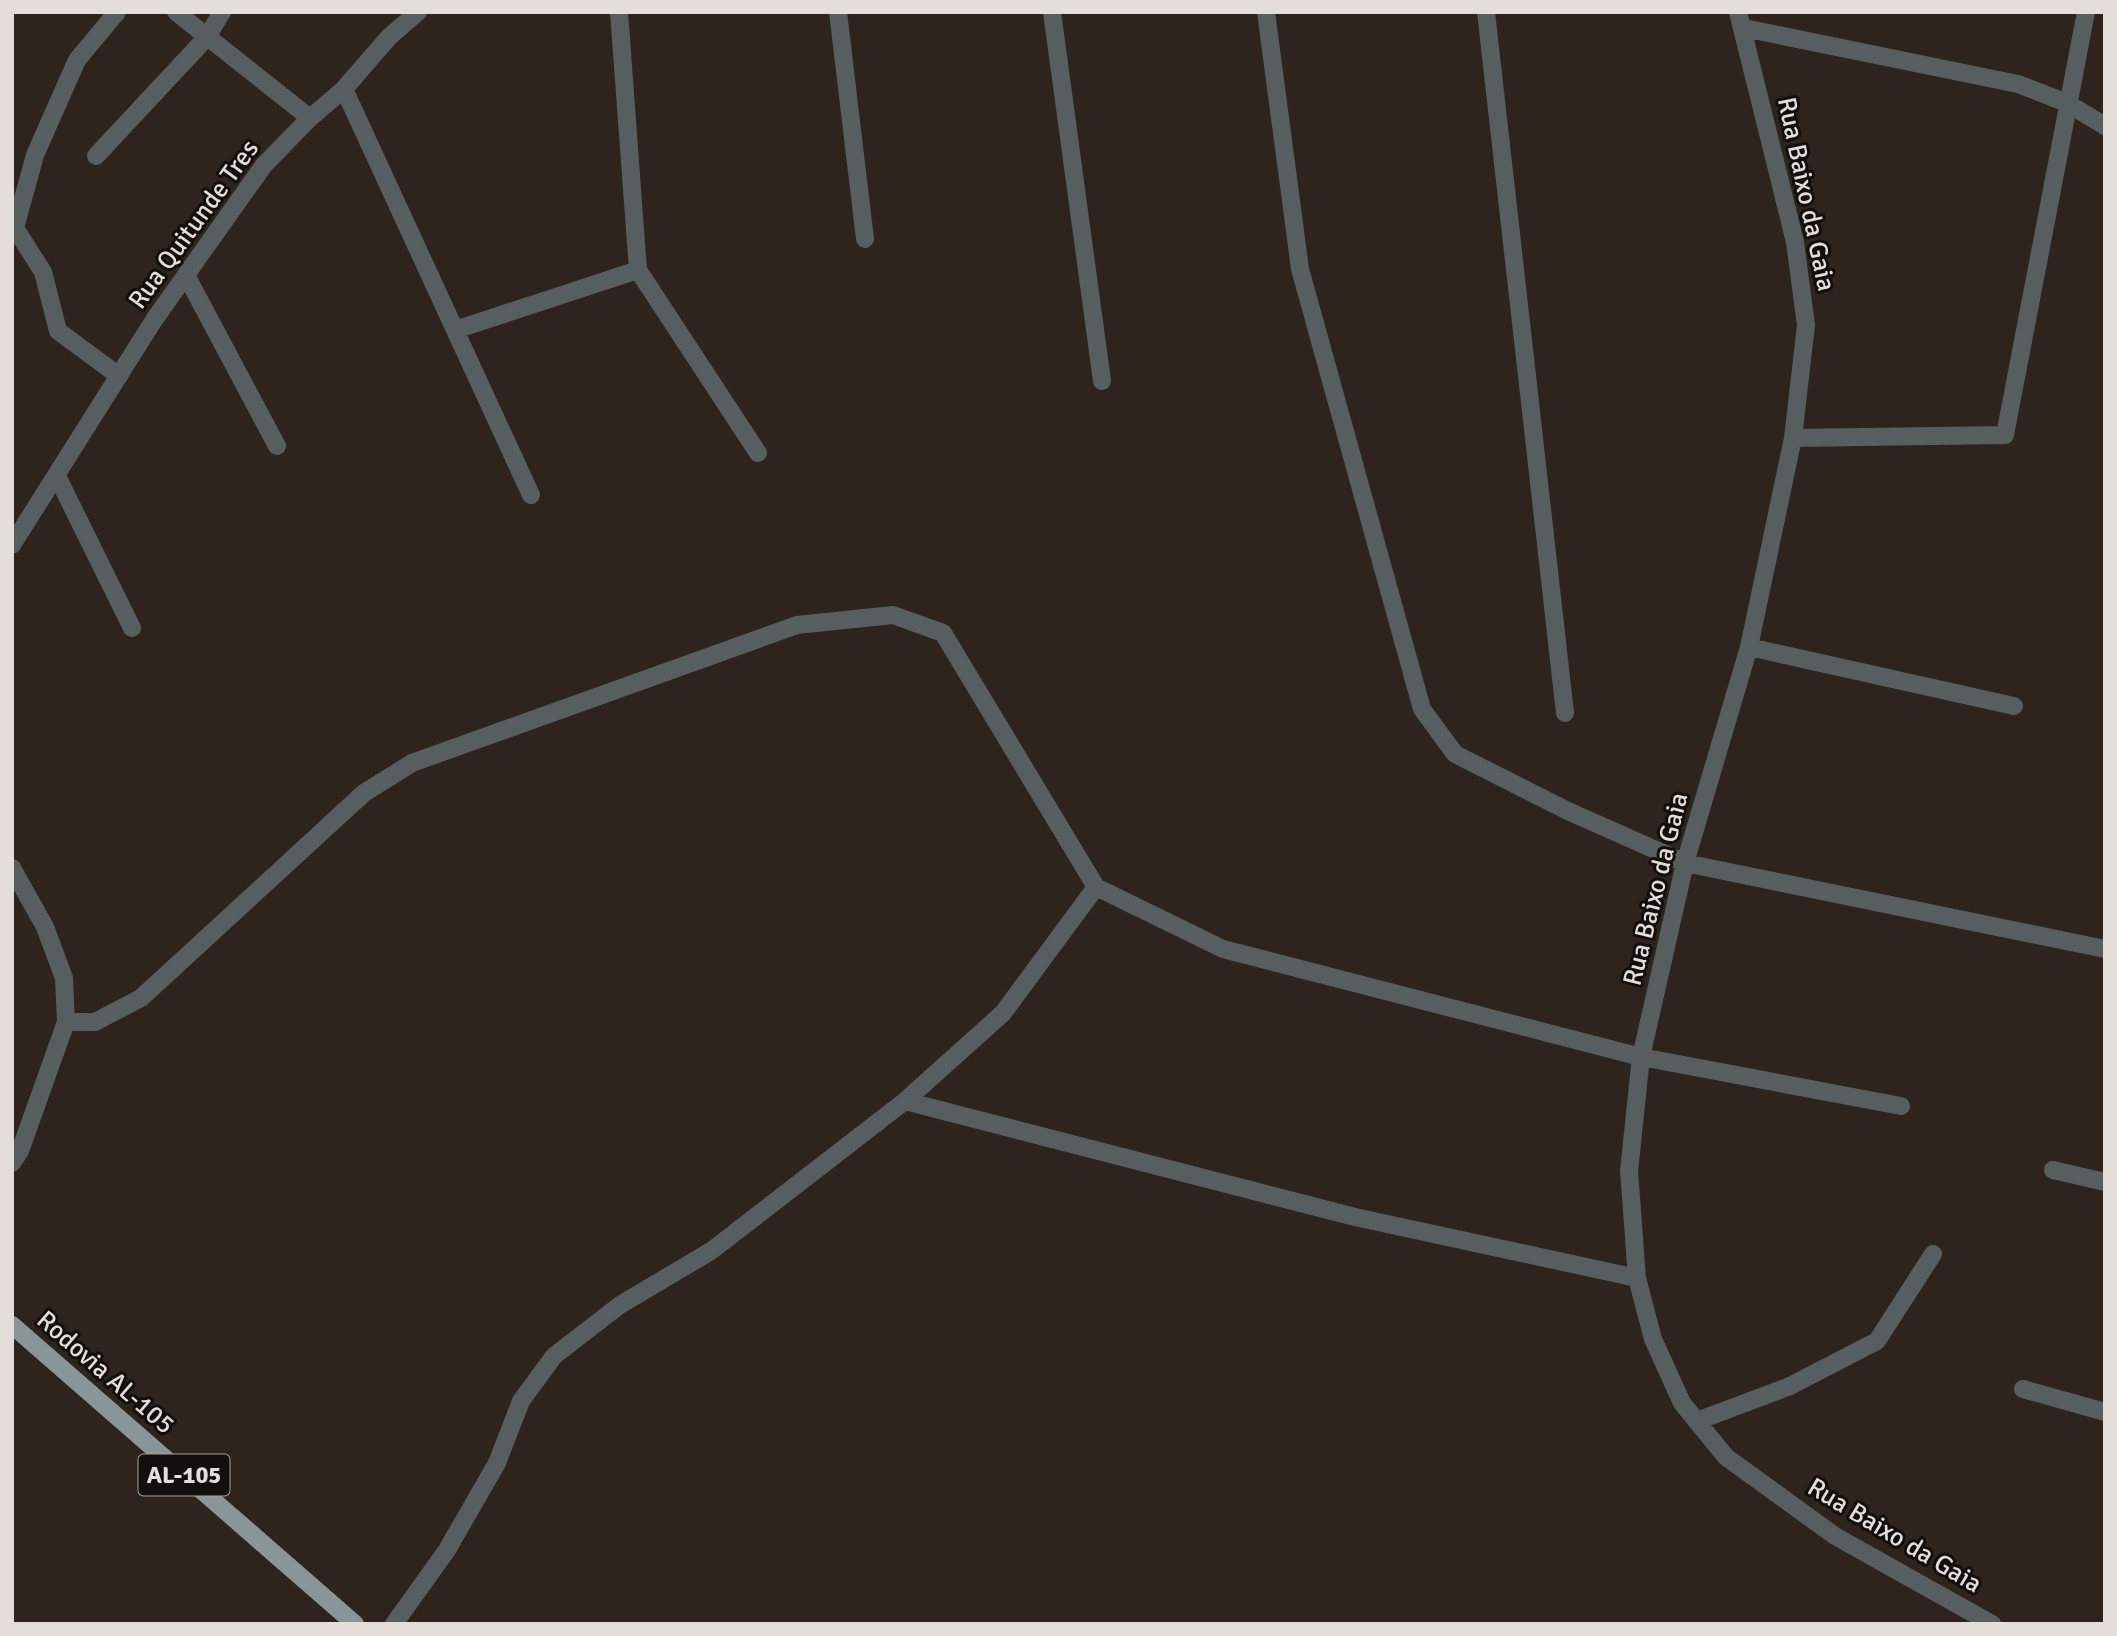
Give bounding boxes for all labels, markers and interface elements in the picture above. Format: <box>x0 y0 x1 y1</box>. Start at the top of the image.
street label: Rua Baixo da Gaia <box>1770 94 1842 294</box>
street label: Rua Quitunde Tres <box>122 134 266 315</box>
street label: Rua Baixo da Gaia <box>1617 790 1695 989</box>
street label: Rodovia AL-105 <box>30 1304 181 1441</box>
road number: AL-105 <box>138 1455 230 1496</box>
street label: Rua Baixo da Gaia <box>1802 1471 1987 1600</box>

